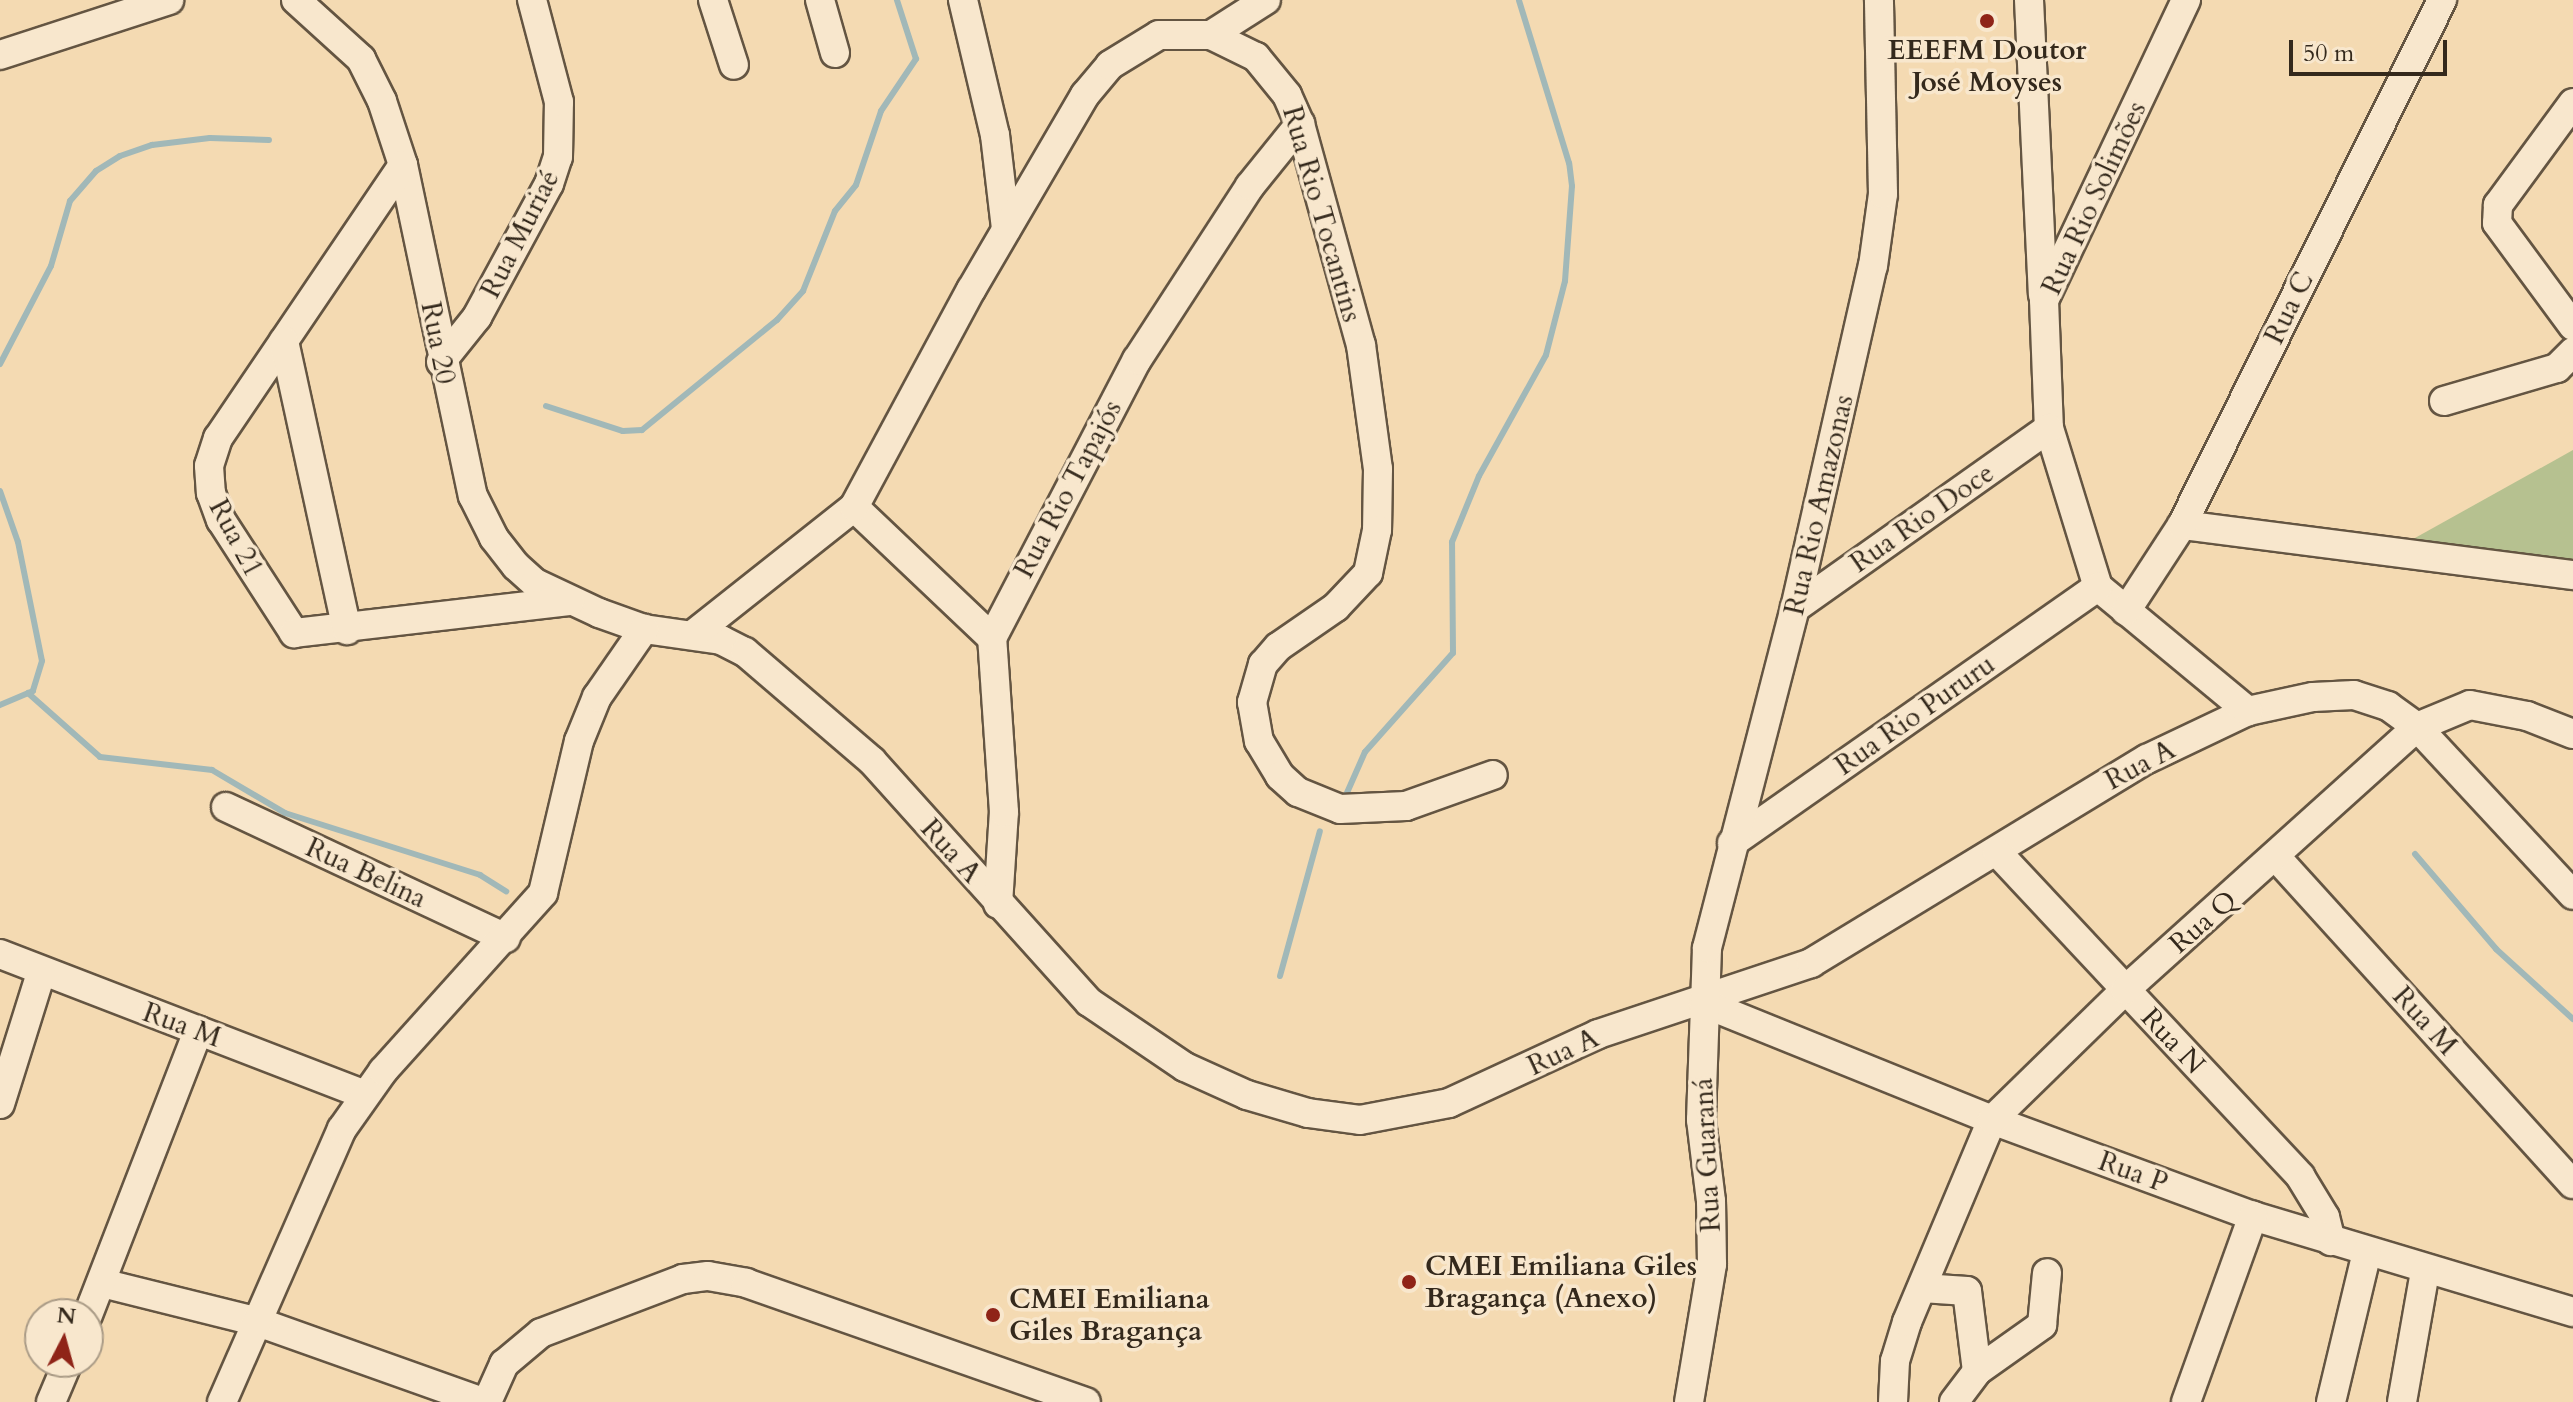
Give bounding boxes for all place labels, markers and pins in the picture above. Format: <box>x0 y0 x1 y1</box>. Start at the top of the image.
marker: EEEFM Doutor José Moyses <box>1978 12 1996 30</box>
place label: EEEFM Doutor José Moyses <box>1888 33 2086 99</box>
place label: CMEI Emiliana Giles Bragança (Anexo) <box>1425 1249 1697 1315</box>
marker: CMEI Emiliana Giles Bragança (Anexo) <box>1400 1273 1418 1291</box>
place label: CMEI Emiliana Giles Bragança <box>1009 1282 1210 1348</box>
marker: CMEI Emiliana Giles Bragança <box>984 1306 1002 1324</box>

